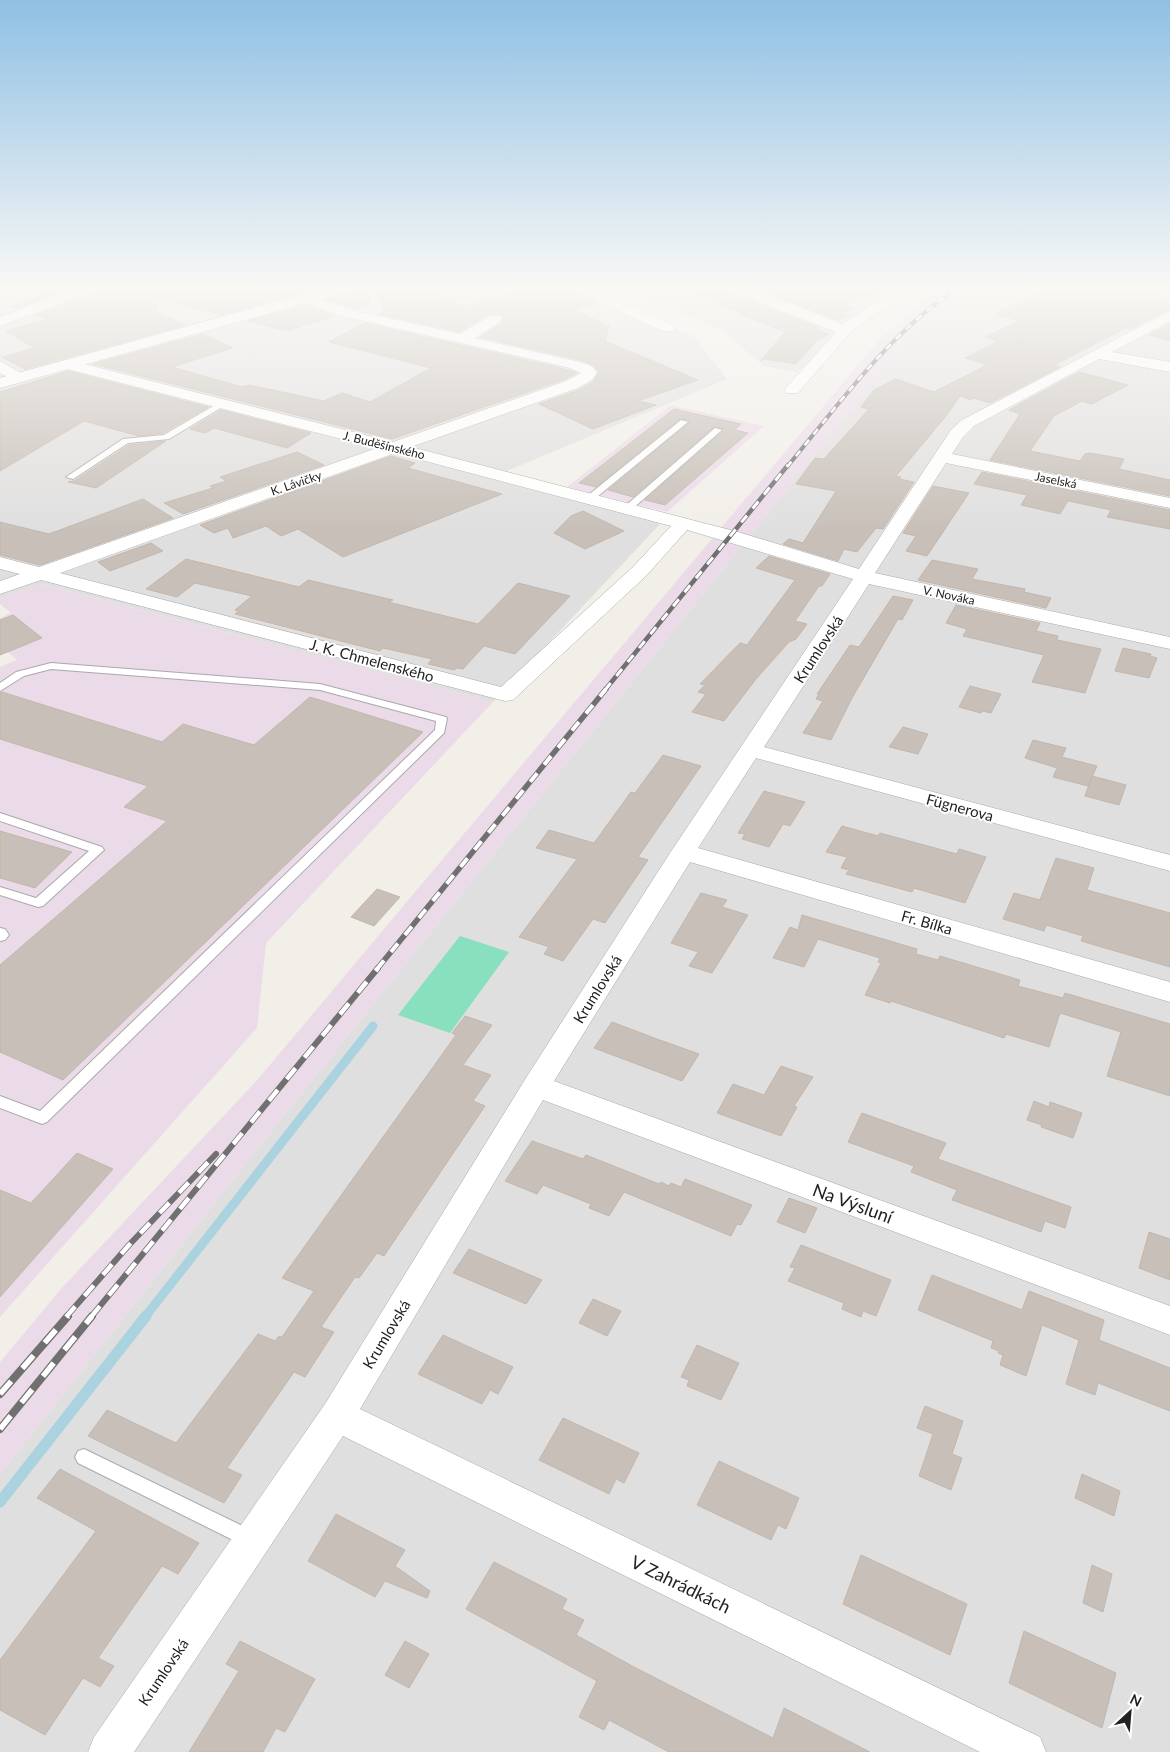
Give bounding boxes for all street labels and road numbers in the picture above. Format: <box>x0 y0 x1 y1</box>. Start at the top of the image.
street label: J. Buděšínského <box>342 428 427 462</box>
street label: K. Lávičky <box>269 467 324 499</box>
street label: Jaselská <box>1034 469 1078 491</box>
street label: V. Nováka <box>922 582 976 608</box>
street label: Krumlovská <box>789 612 847 686</box>
street label: J. K. Chmelenského <box>308 635 436 685</box>
street label: Fügnerova <box>924 789 996 825</box>
street label: Fr. Bílka <box>899 906 955 938</box>
street label: Krumlovská <box>569 952 625 1026</box>
street label: Na Výsluní <box>810 1178 897 1228</box>
street label: Krumlovská <box>358 1296 414 1372</box>
street label: V Zahrádkách <box>628 1550 734 1618</box>
street label: Krumlovská <box>134 1635 192 1709</box>

